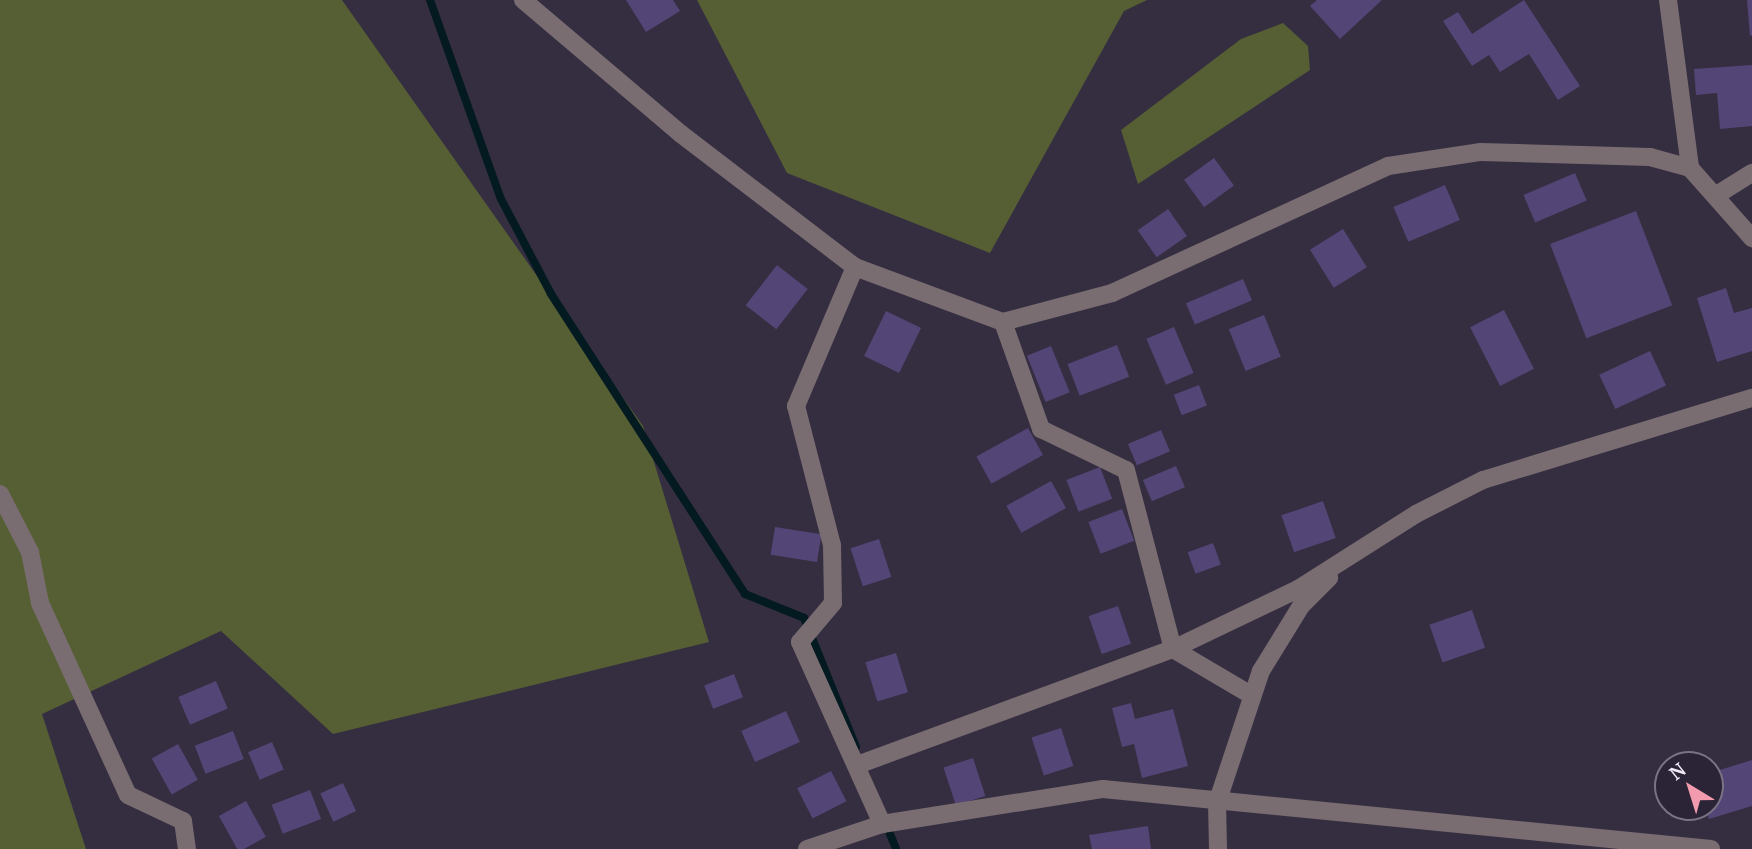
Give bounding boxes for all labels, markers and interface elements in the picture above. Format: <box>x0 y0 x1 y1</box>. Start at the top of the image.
north arrow <box>1654 751 1724 821</box>
text: N <box>1664 756 1690 785</box>

